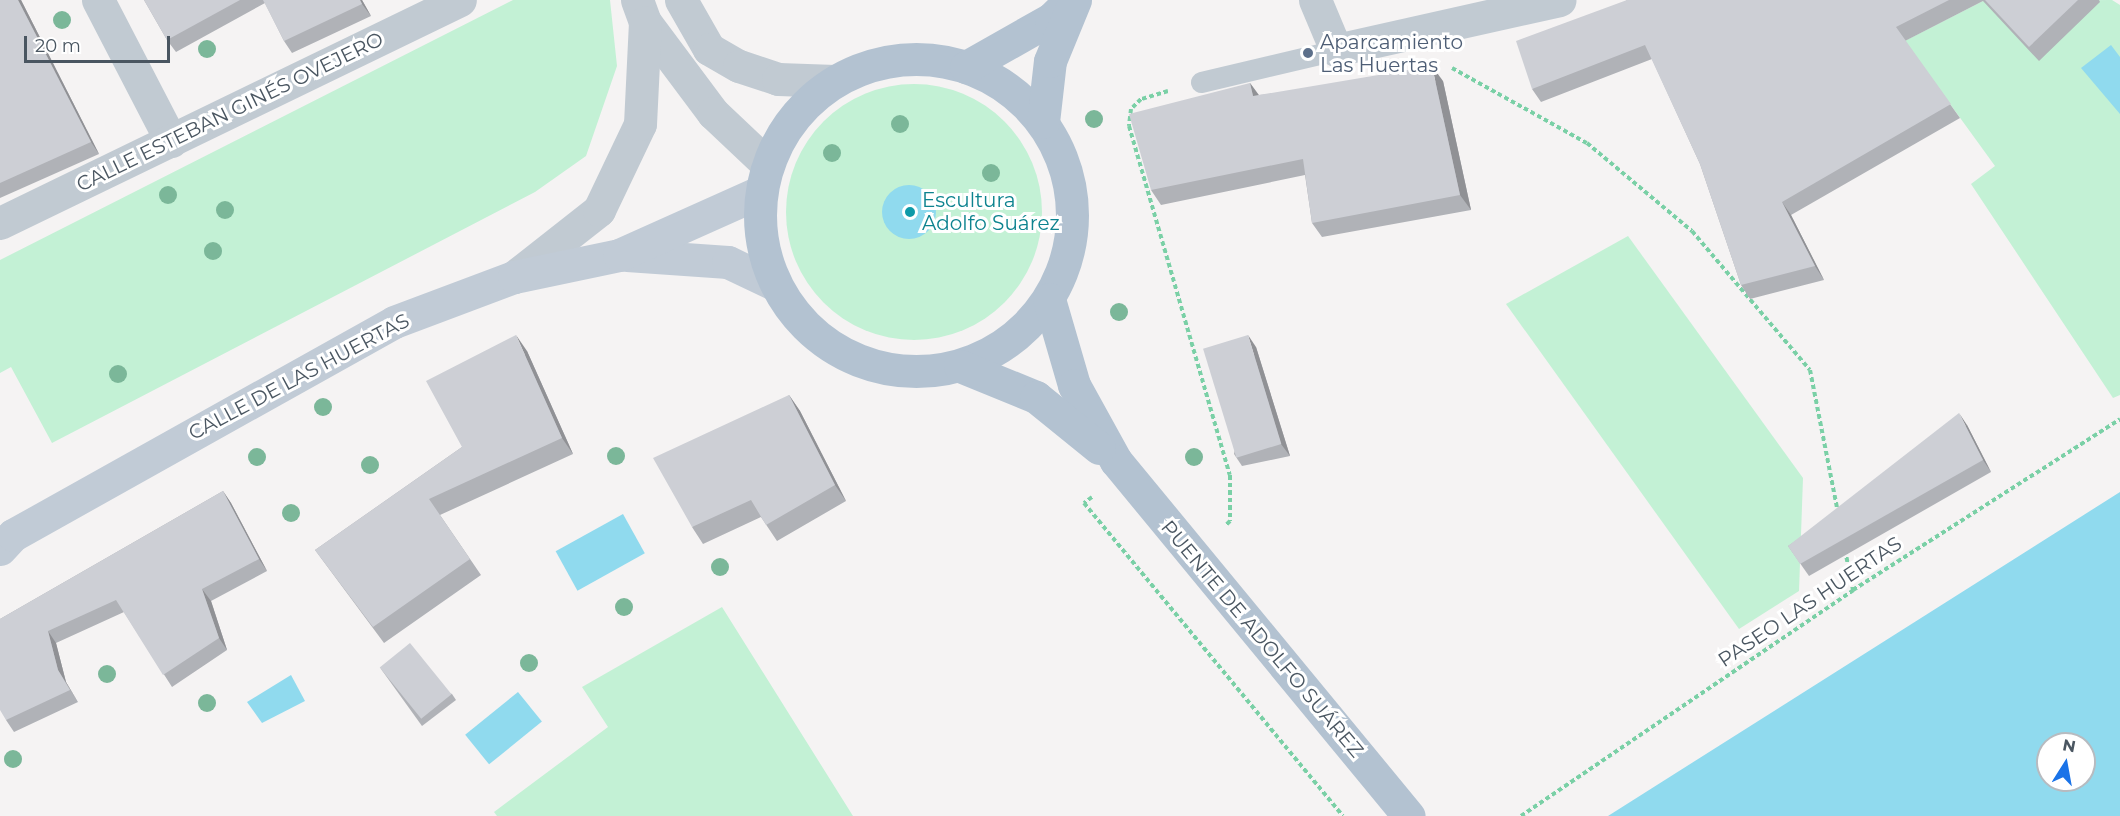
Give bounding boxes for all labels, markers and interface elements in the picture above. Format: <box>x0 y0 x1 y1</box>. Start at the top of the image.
scale bar <box>27 24 172 62</box>
street label: CALLE ESTEBAN GINÉS OVEJERO <box>73 27 387 197</box>
place label: Aparcamiento Las Huertas <box>1320 30 1463 77</box>
text: 20 m <box>35 35 81 57</box>
marker: Aparcamiento Las Huertas <box>1301 46 1315 60</box>
place label: Escultura Adolfo Suárez <box>922 189 1060 236</box>
marker: Escultura Adolfo Suárez <box>903 205 917 219</box>
street label: CALLE DE LAS HUERTAS <box>185 309 413 445</box>
street label: PUENTE DE ADOLFO SUÁREZ <box>1156 516 1368 762</box>
street label: PASEO LAS HUERTAS <box>1714 532 1906 672</box>
north arrow <box>2036 732 2096 792</box>
text: N <box>2061 735 2077 756</box>

